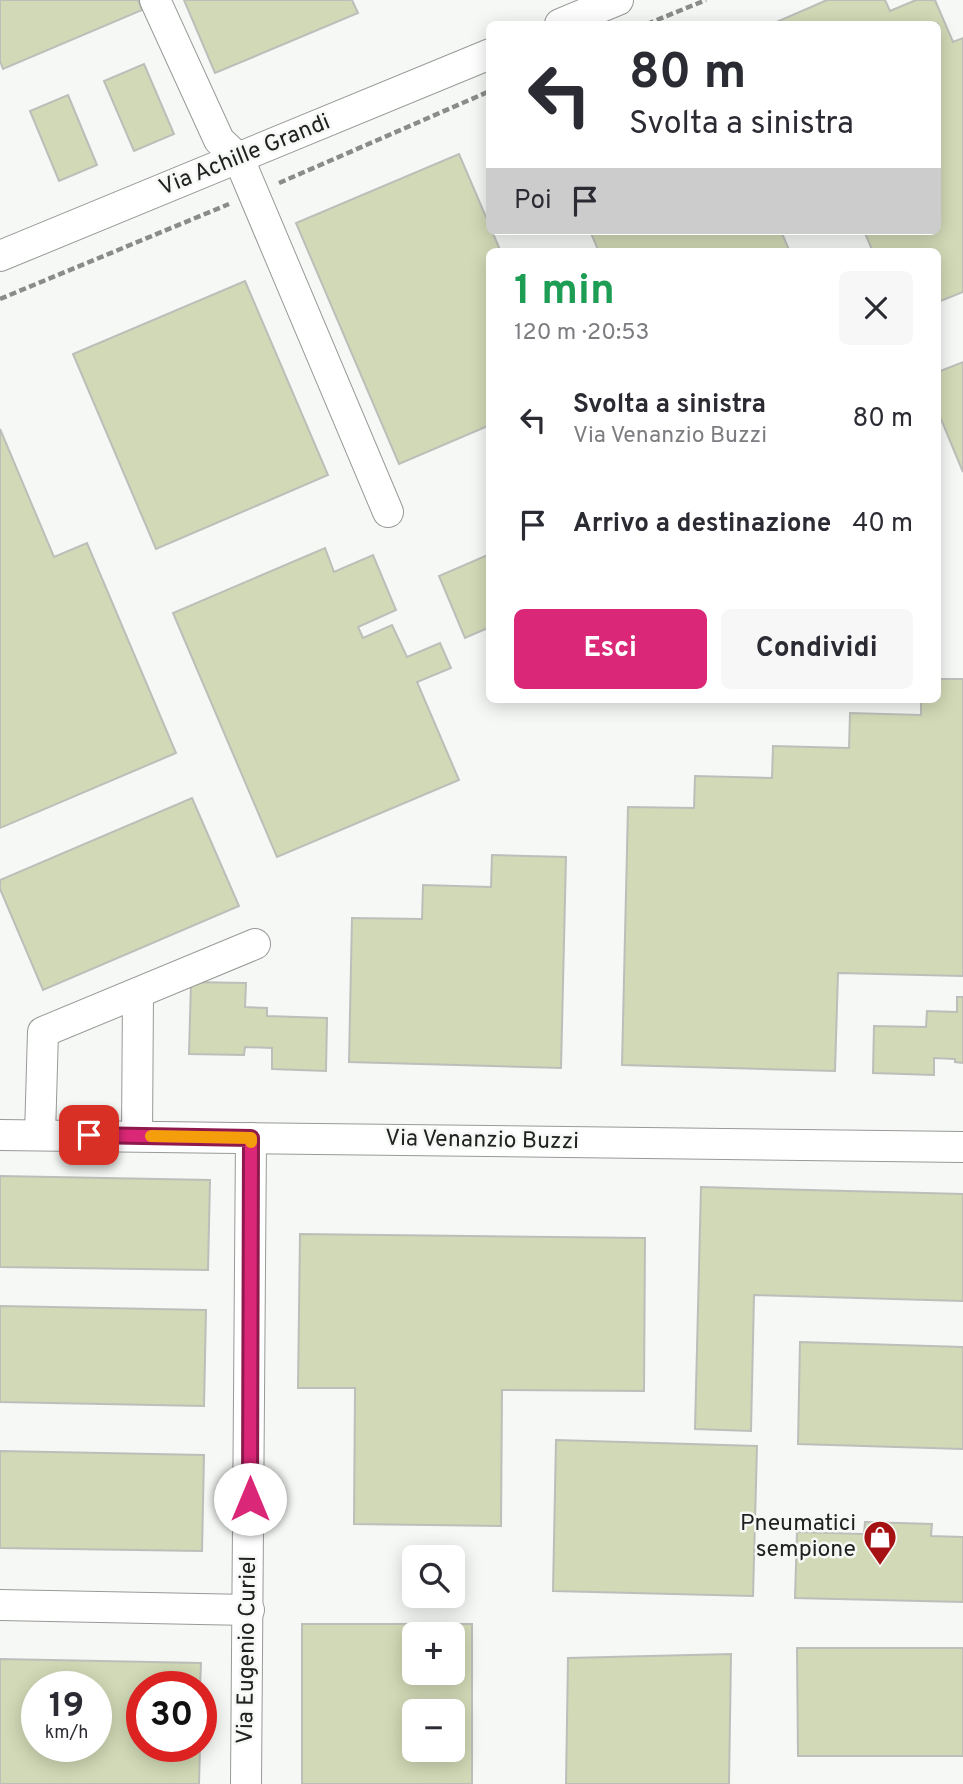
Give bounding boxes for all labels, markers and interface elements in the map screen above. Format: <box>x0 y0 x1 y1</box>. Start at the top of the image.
text: 80 m <box>629 44 746 106</box>
icon: left <box>514 49 605 140</box>
text: Svolta a sinistra <box>629 105 854 145</box>
street label: Via Achille Grandi <box>155 109 335 203</box>
icon: arrive <box>566 182 604 220</box>
text: Poi <box>514 185 552 218</box>
text: 1 min <box>514 266 615 319</box>
button: close <box>839 271 913 345</box>
text: 120 m · 20:53 <box>514 319 649 348</box>
text: Svolta a sinistra <box>573 389 766 422</box>
icon: left <box>514 401 552 439</box>
text: 80 m <box>853 403 913 436</box>
text: Via Venanzio Buzzi <box>573 422 767 451</box>
icon: arrive <box>514 506 552 544</box>
text: Arrivo a destinazione <box>573 508 831 541</box>
text: 40 m <box>852 508 913 541</box>
button: Esci <box>514 609 707 689</box>
button: Condividi <box>721 609 913 689</box>
pin <box>59 1105 119 1165</box>
icon: arrive <box>70 1116 108 1154</box>
street label: Via Venanzio Buzzi <box>385 1125 579 1157</box>
position arrow <box>213 1462 287 1536</box>
place label: Pneumatici sempione <box>740 1510 856 1565</box>
shop icon: Pneumatici sempione <box>861 1518 899 1567</box>
map controls <box>402 1545 465 1762</box>
button: search <box>402 1545 465 1608</box>
street label: Via Eugenio Curiel <box>232 1556 264 1744</box>
button: + <box>402 1622 465 1685</box>
speed limit sign: 30 <box>126 1671 217 1762</box>
text: 19 <box>49 1685 84 1729</box>
button: − <box>402 1699 465 1762</box>
text: km/h <box>45 1722 88 1745</box>

